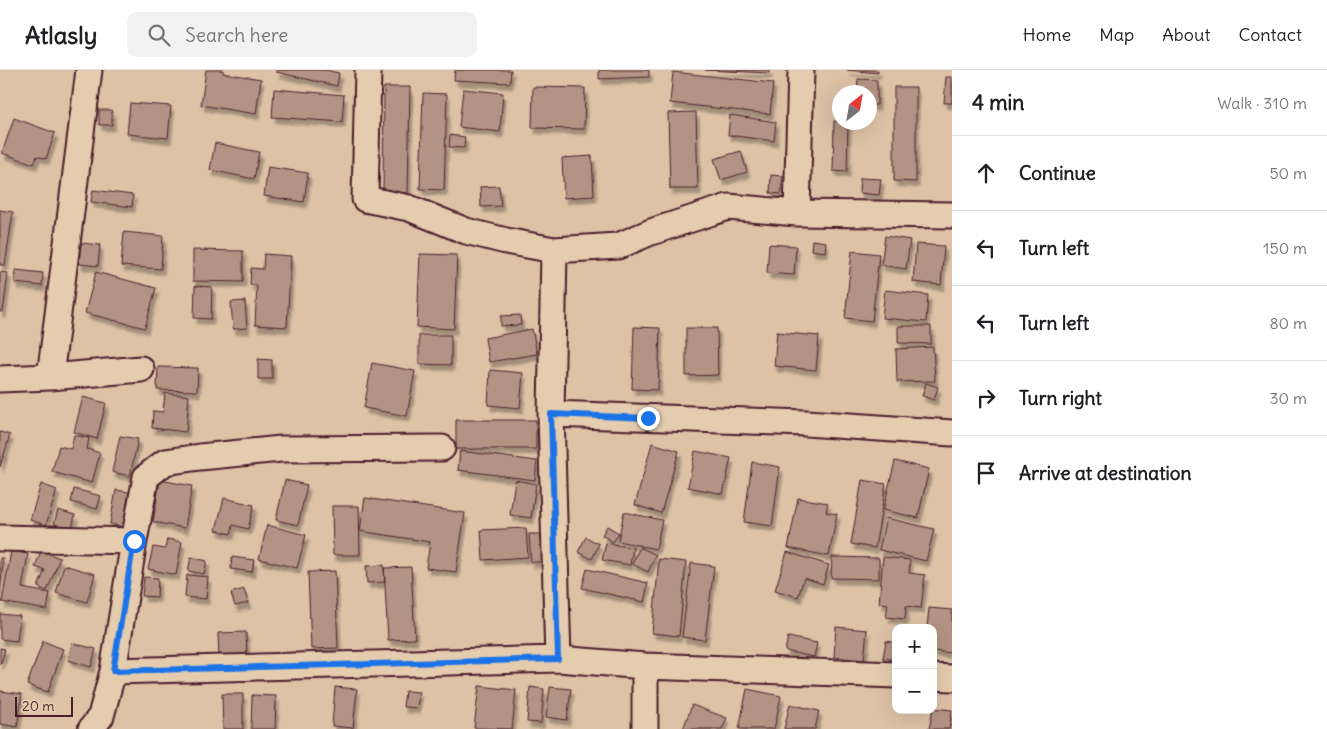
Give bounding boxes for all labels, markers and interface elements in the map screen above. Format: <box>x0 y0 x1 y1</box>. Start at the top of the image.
search box <box>127 12 477 57</box>
text: Atlasly <box>25 20 97 50</box>
icon: search <box>145 21 173 49</box>
text: Search here <box>185 23 288 47</box>
text: Home <box>1023 23 1071 46</box>
text: Map <box>1099 23 1134 46</box>
text: About <box>1162 23 1210 46</box>
text: Contact <box>1238 23 1302 46</box>
north arrow <box>832 85 877 130</box>
text: 4 min <box>972 89 1024 116</box>
text: Walk · 310 m <box>1217 93 1307 113</box>
icon: ahead <box>972 159 1000 187</box>
text: Continue <box>1019 161 1096 185</box>
text: 50 m <box>1269 163 1307 183</box>
icon: left <box>972 234 1000 262</box>
text: Turn left <box>1019 236 1089 260</box>
text: 150 m <box>1263 238 1307 258</box>
icon: left <box>972 309 1000 337</box>
text: Turn left <box>1019 311 1089 335</box>
text: 80 m <box>1269 313 1307 333</box>
icon: right <box>972 384 1000 412</box>
text: Turn right <box>1019 386 1102 410</box>
text: 30 m <box>1270 388 1307 408</box>
route end <box>637 407 660 430</box>
icon: arrive <box>972 459 1000 487</box>
text: Arrive at destination <box>1019 461 1192 485</box>
route start <box>123 530 146 553</box>
map controls <box>892 624 937 714</box>
button: + <box>892 624 937 669</box>
button: − <box>892 669 937 714</box>
scale bar <box>15 694 72 717</box>
text: 20 m <box>22 697 55 715</box>

